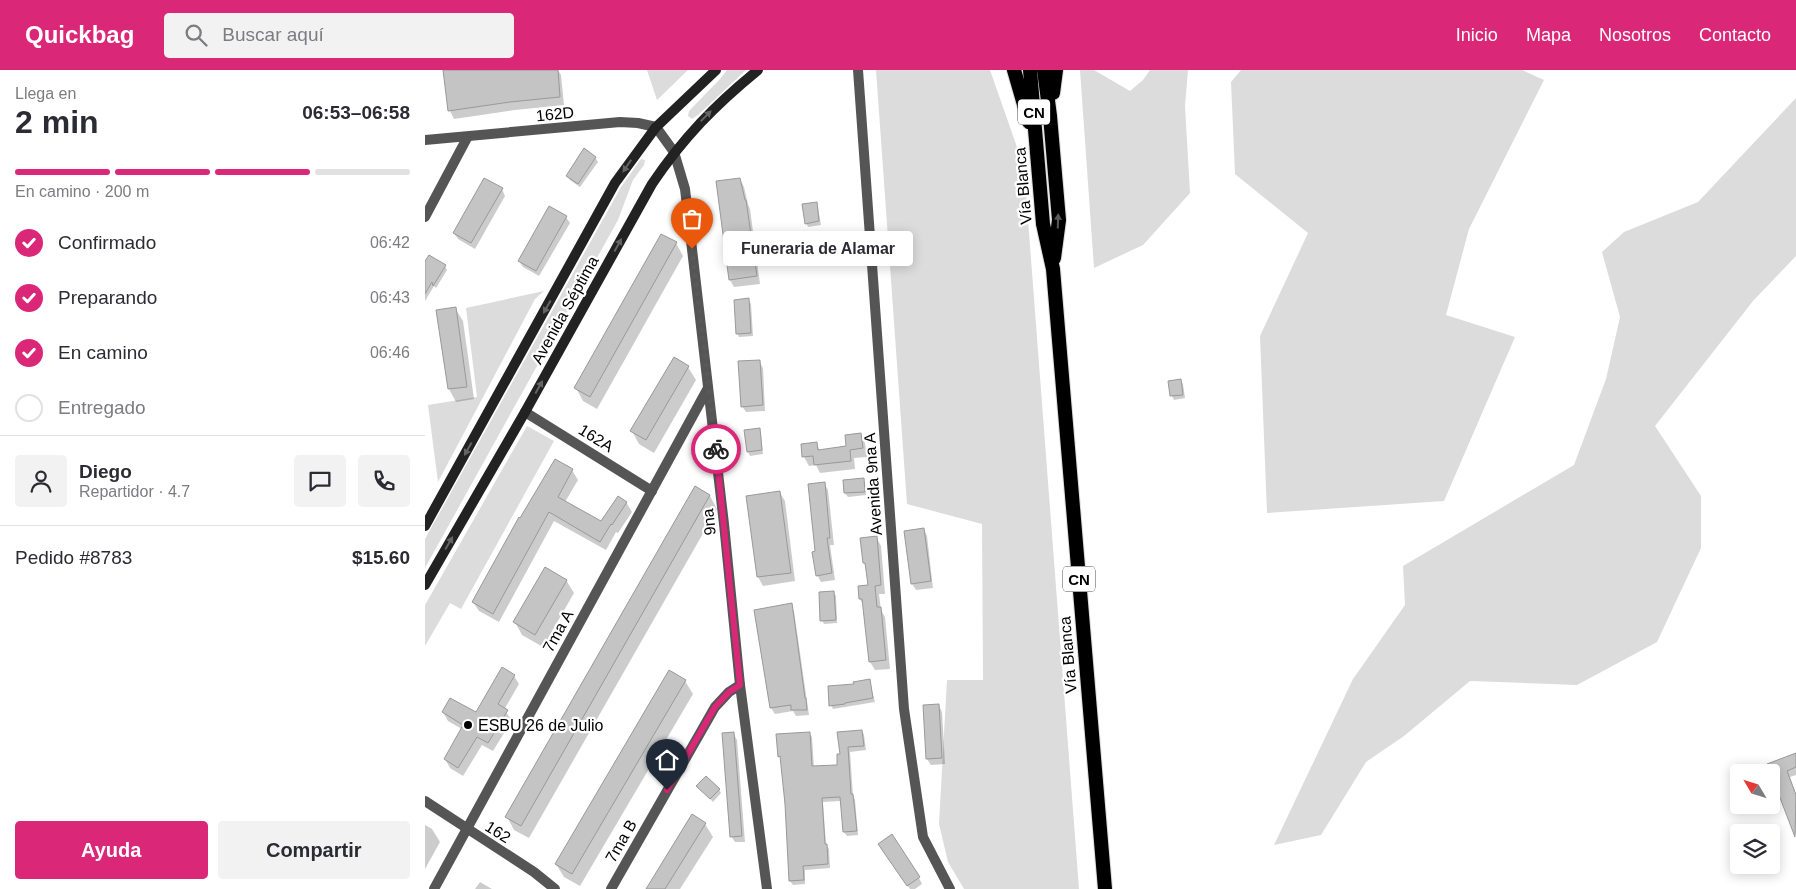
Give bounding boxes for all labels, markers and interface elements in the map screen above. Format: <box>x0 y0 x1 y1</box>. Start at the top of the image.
search box <box>164 13 514 58</box>
text: Quickbag <box>25 21 134 48</box>
icon: search <box>182 21 210 49</box>
text: Buscar aquí <box>222 24 324 45</box>
text: Inicio <box>1456 25 1498 45</box>
text: Mapa <box>1526 25 1571 45</box>
text: Nosotros <box>1599 25 1671 45</box>
text: Contacto <box>1699 25 1771 45</box>
text: Llega en <box>15 85 76 102</box>
road number: CN <box>1018 100 1050 124</box>
text: 06:53–06:58 <box>302 102 410 123</box>
text: 2 min <box>15 104 99 140</box>
street label: 162D <box>535 104 575 124</box>
one-way arrow <box>700 110 712 122</box>
street label: Vía Blanca <box>1011 147 1035 225</box>
one-way arrow <box>622 159 632 173</box>
text: En camino · 200 m <box>15 183 149 200</box>
pin <box>671 198 713 249</box>
icon: bag <box>678 205 706 233</box>
one-way arrow <box>1054 212 1062 228</box>
icon: check <box>15 229 43 257</box>
text: Confirmado <box>58 232 156 253</box>
callout: Funeraria de Alamar <box>722 232 912 266</box>
text: 06:42 <box>370 234 410 251</box>
one-way arrow <box>614 238 622 252</box>
text: Funeraria de Alamar <box>741 240 895 257</box>
street label: Avenida Séptima <box>528 253 602 367</box>
icon: check <box>15 284 43 312</box>
text: Preparando <box>58 287 157 308</box>
text: 06:43 <box>370 289 410 306</box>
one-way arrow <box>542 300 551 313</box>
icon: check <box>15 339 43 367</box>
text: En camino <box>58 342 148 363</box>
text: 06:46 <box>370 344 410 361</box>
one-way arrow <box>534 380 543 394</box>
text: Entregado <box>58 397 146 418</box>
street label: 162A <box>576 421 617 455</box>
courier <box>691 424 741 474</box>
street label: Avenida 9na A <box>861 432 885 536</box>
icon: bike <box>702 435 730 463</box>
one-way arrow <box>463 442 472 456</box>
button: person <box>15 455 67 507</box>
button: chat <box>294 455 346 507</box>
button: phone <box>358 455 410 507</box>
text: Diego <box>79 461 132 482</box>
text: Repartidor · 4.7 <box>79 483 190 500</box>
street label: 9na <box>699 508 719 536</box>
one-way arrow <box>445 537 454 550</box>
text: Pedido #8783 <box>15 547 132 568</box>
text: $15.60 <box>352 547 410 568</box>
road number: CN <box>1063 566 1095 592</box>
street label: 7ma A <box>540 607 577 655</box>
street label: Vía Blanca <box>1056 616 1080 694</box>
place label: ESBU 26 de Julio <box>478 717 604 734</box>
marker: ESBU 26 de Julio <box>462 719 474 731</box>
pin <box>646 739 688 790</box>
icon: home <box>653 746 681 774</box>
north arrow <box>1730 764 1780 814</box>
map controls <box>1730 764 1780 874</box>
street label: 7ma B <box>602 817 640 865</box>
street label: 162 <box>482 818 514 846</box>
button: Ayuda <box>15 821 208 879</box>
button: Compartir <box>218 821 410 879</box>
button: layers <box>1730 824 1780 874</box>

